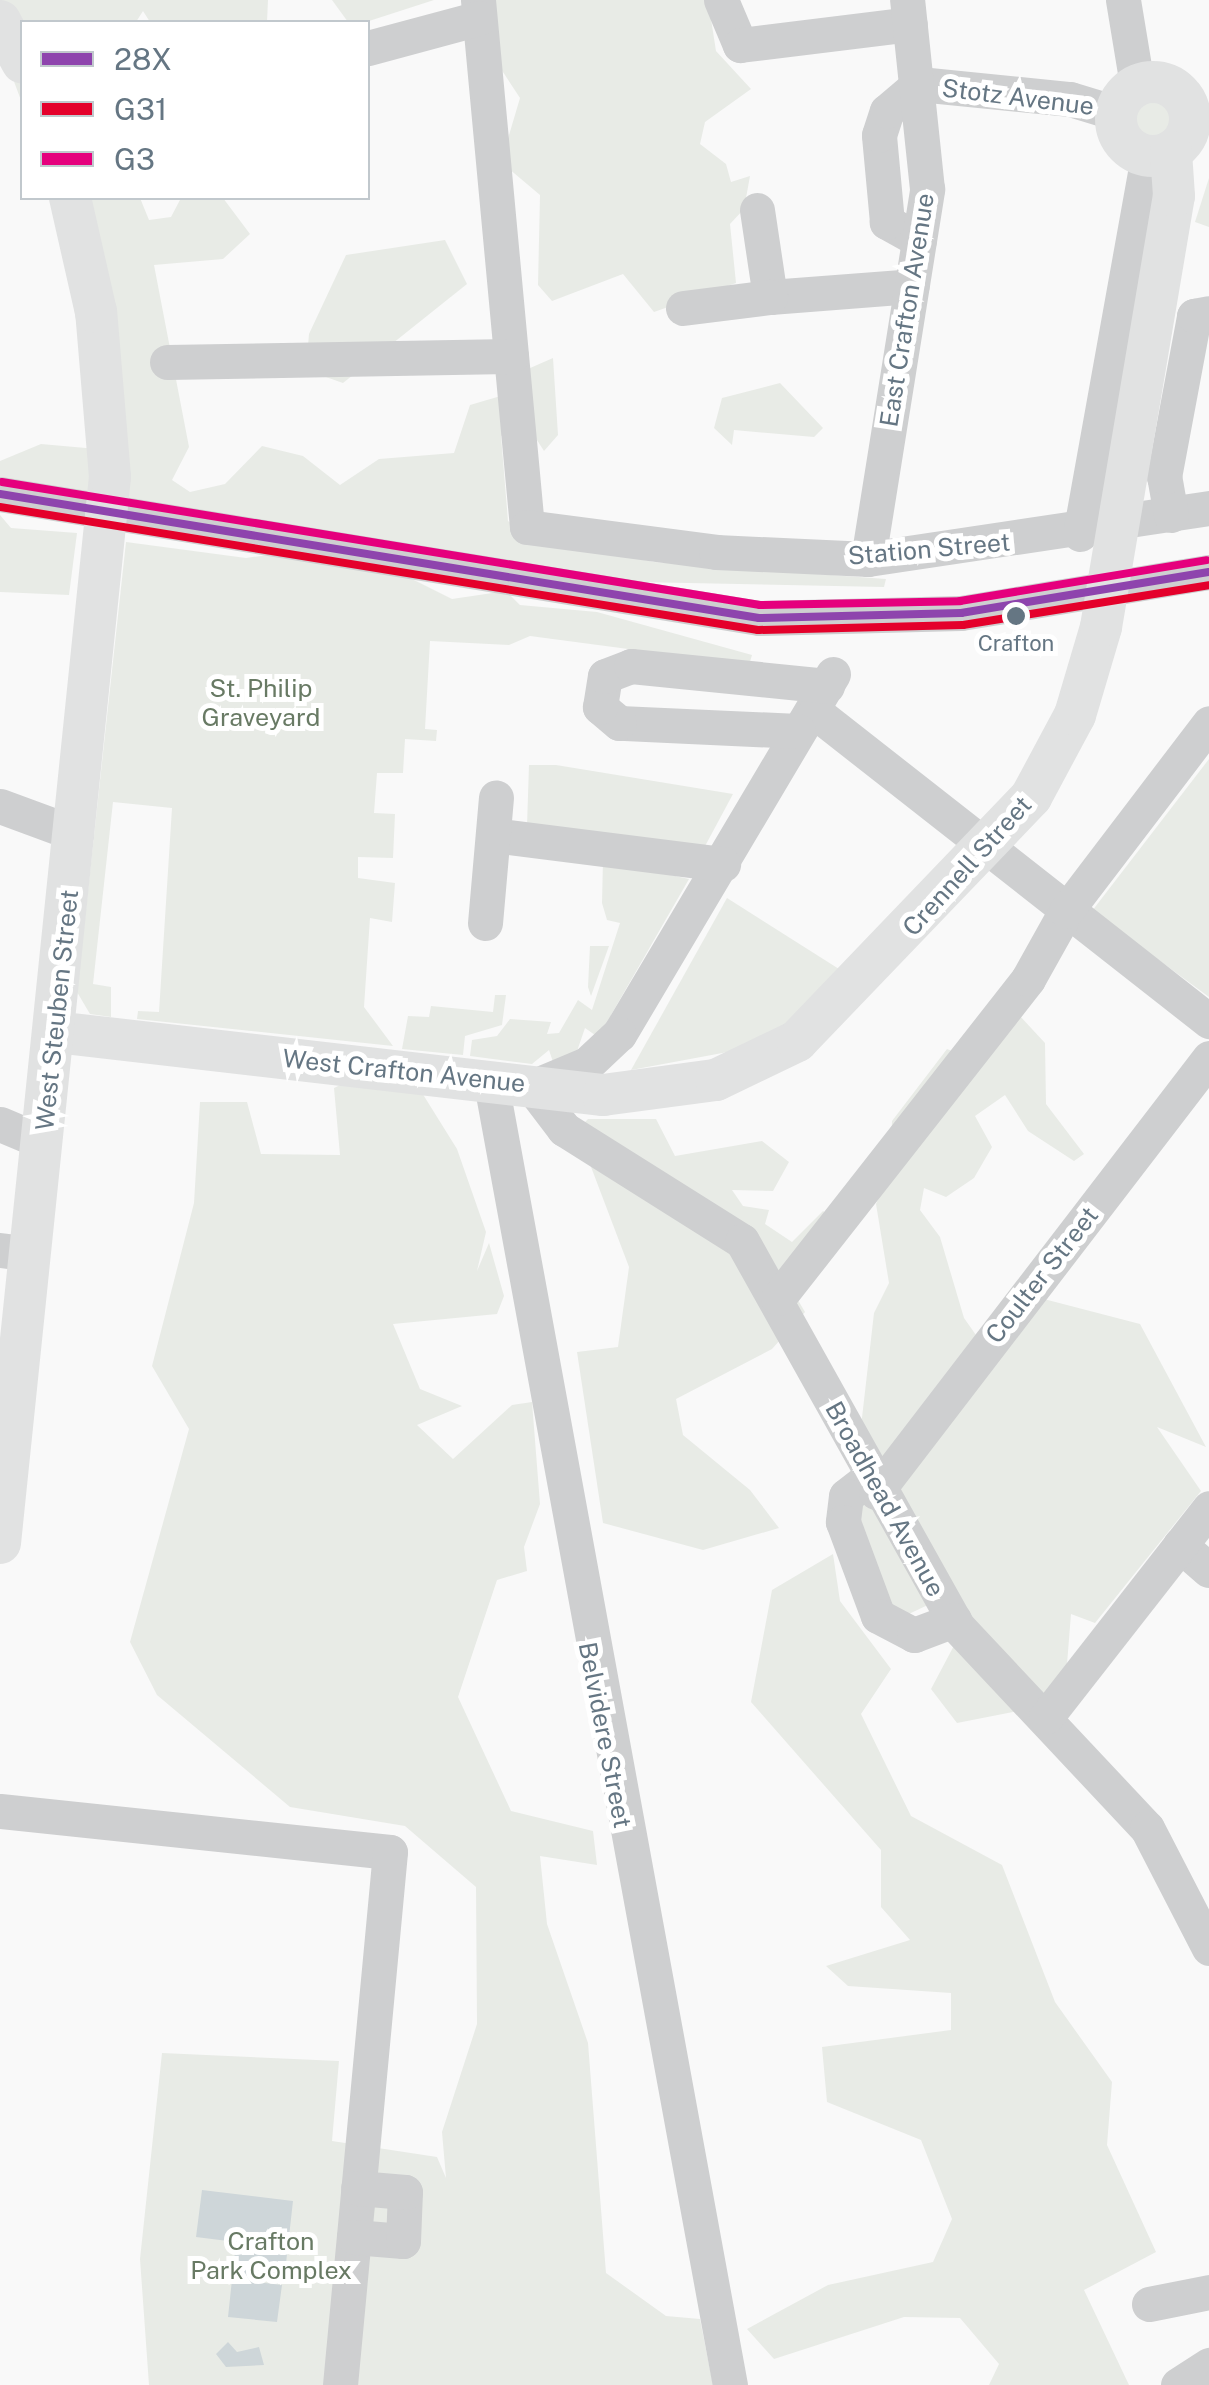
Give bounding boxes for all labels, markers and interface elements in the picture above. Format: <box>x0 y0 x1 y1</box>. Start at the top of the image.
legend <box>20 20 370 200</box>
text: 28X <box>114 41 172 77</box>
street label: Stotz Avenue <box>940 73 1096 121</box>
text: G31 <box>114 91 167 127</box>
text: G3 <box>114 141 155 177</box>
street label: East Crafton Avenue <box>874 191 940 429</box>
street label: Station Street <box>847 527 1011 571</box>
marker: Crafton <box>1006 606 1026 626</box>
place label: Crafton <box>978 631 1054 657</box>
park label: St. Philip Graveyard <box>202 674 320 733</box>
street label: Crennell Street <box>896 790 1038 942</box>
street label: West Steuben Street <box>29 888 85 1132</box>
street label: West Crafton Avenue <box>281 1043 527 1099</box>
street label: Coulter Street <box>979 1201 1105 1349</box>
street label: Broadhead Avenue <box>819 1396 951 1602</box>
street label: Belvidere Street <box>572 1639 638 1831</box>
park label: Crafton Park Complex <box>190 2227 352 2286</box>

